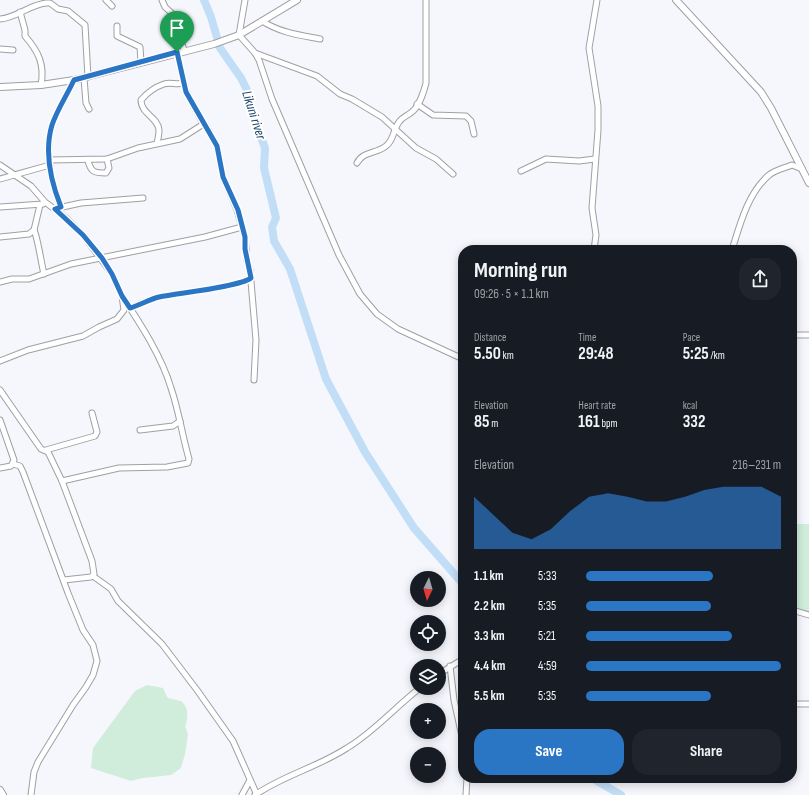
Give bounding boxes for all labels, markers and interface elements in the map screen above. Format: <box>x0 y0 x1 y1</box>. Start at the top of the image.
pin <box>160 11 194 52</box>
icon: arrive <box>166 17 188 39</box>
water label: Likuni river <box>238 88 270 143</box>
text: Morning run <box>474 257 567 284</box>
button: share <box>739 258 781 300</box>
text: 09:26 · 5 × 1.1 km <box>474 286 549 302</box>
text: Distance <box>474 331 506 344</box>
text: Time <box>578 331 596 344</box>
text: Pace <box>683 331 700 344</box>
text: 5.50 <box>474 344 501 364</box>
text: 29:48 <box>578 344 614 364</box>
text: 5:25 <box>683 344 709 364</box>
text: km <box>501 349 514 362</box>
text: /km <box>709 349 725 362</box>
text: Elevation <box>474 399 508 412</box>
text: Heart rate <box>578 399 616 412</box>
text: kcal <box>683 399 697 412</box>
text: 85 <box>474 412 490 432</box>
text: 161 <box>578 412 600 432</box>
text: 332 <box>683 412 705 432</box>
text: m <box>490 417 498 430</box>
text: bpm <box>600 417 618 430</box>
text: Elevation <box>474 457 514 473</box>
text: 216–231 m <box>732 457 781 473</box>
text: 1.1 km <box>474 568 504 584</box>
text: 5:33 <box>538 568 557 584</box>
north arrow <box>410 571 446 607</box>
map controls <box>410 571 446 783</box>
text: 2.2 km <box>474 598 505 614</box>
text: 5:35 <box>538 598 556 614</box>
button: locate <box>410 615 446 651</box>
text: 3.3 km <box>474 628 505 644</box>
text: 5:21 <box>538 628 556 644</box>
text: 4.4 km <box>474 658 505 674</box>
text: 4:59 <box>538 658 557 674</box>
button: layers <box>410 659 446 695</box>
text: 5.5 km <box>474 688 505 704</box>
text: 5:35 <box>538 688 556 704</box>
button: + <box>410 703 446 739</box>
button: Save <box>474 729 624 775</box>
button: Share <box>632 729 781 775</box>
button: − <box>410 747 446 783</box>

